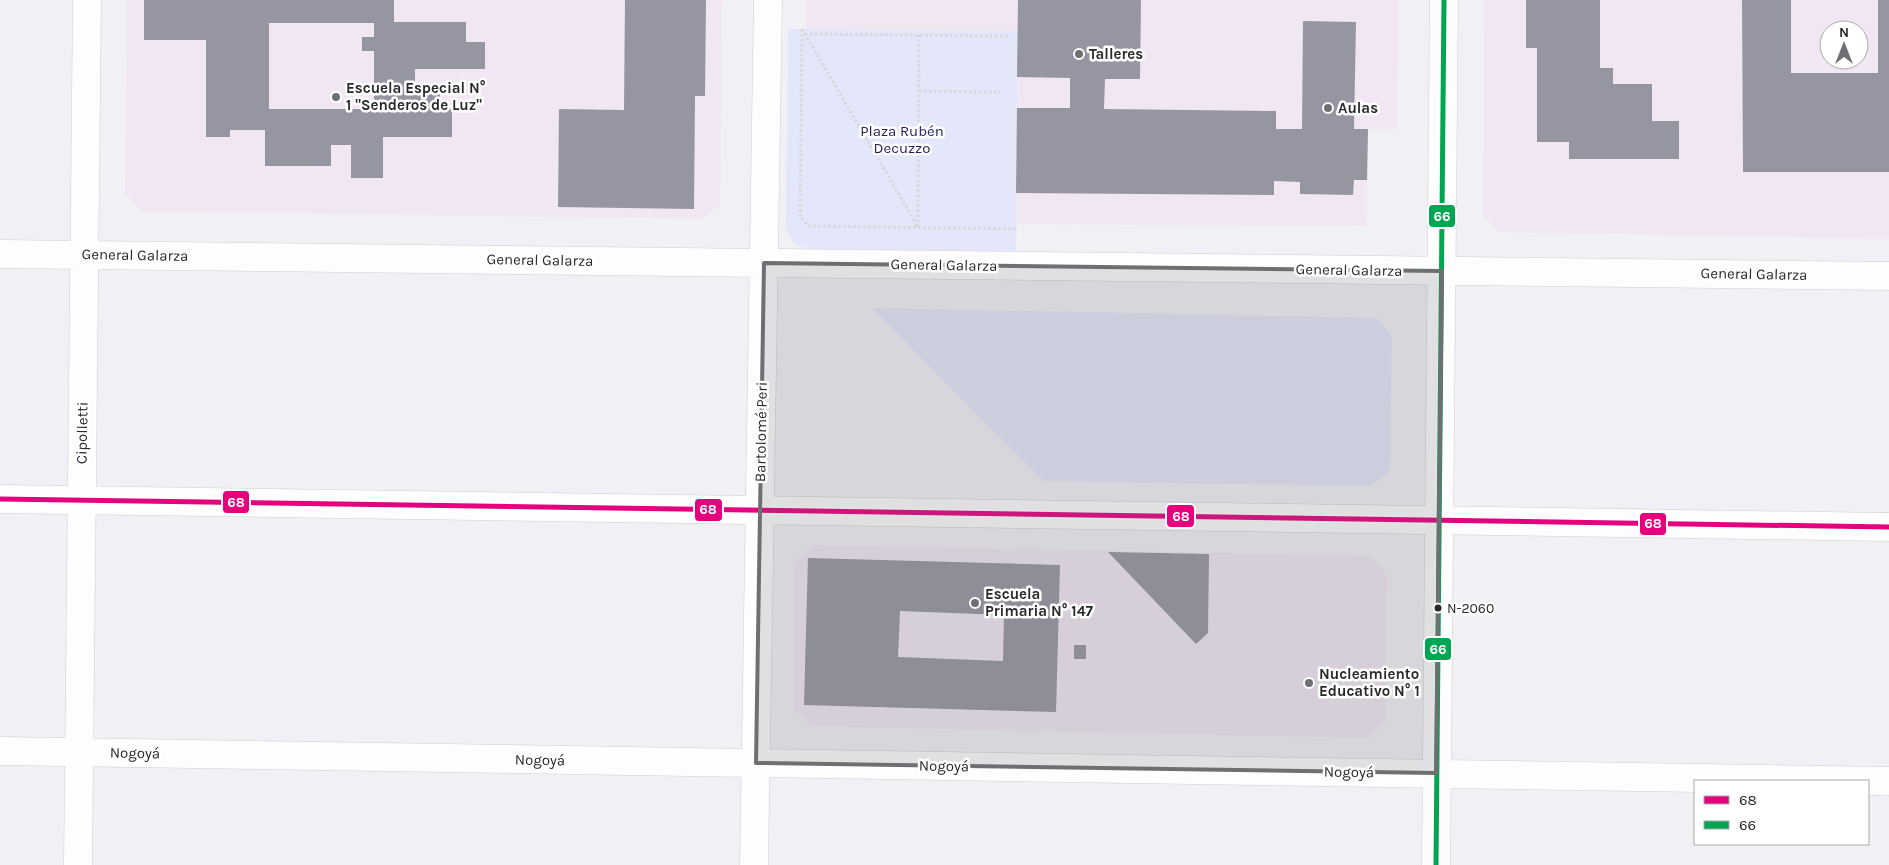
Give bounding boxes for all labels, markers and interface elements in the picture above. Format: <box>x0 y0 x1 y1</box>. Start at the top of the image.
north arrow <box>1819 20 1869 70</box>
text: N <box>1839 24 1849 41</box>
place label: Talleres <box>1089 45 1143 63</box>
marker: Talleres <box>1073 48 1085 60</box>
place label: Escuela Especial N° 1 "Senderos de Luz" <box>346 79 486 114</box>
marker: Escuela Especial N° 1 "Senderos de Luz" <box>330 91 342 103</box>
place label: Aulas <box>1338 99 1378 117</box>
marker: Aulas <box>1322 102 1334 114</box>
park label: Plaza Rubén Decuzzo <box>860 122 944 157</box>
line badge: 66 <box>1428 204 1456 228</box>
text: 66 <box>1434 208 1451 225</box>
street label: General Galarza <box>81 245 189 265</box>
street label: General Galarza <box>486 250 594 270</box>
street label: General Galarza <box>890 255 998 275</box>
street label: General Galarza <box>1295 260 1403 280</box>
street label: General Galarza <box>1700 264 1808 284</box>
street label: Bartolomé Peri <box>751 382 771 482</box>
street label: Cipolletti <box>72 402 92 464</box>
line badge: 68 <box>222 490 250 514</box>
text: 68 <box>227 494 245 511</box>
line badge: 68 <box>694 498 723 522</box>
text: 68 <box>699 501 717 518</box>
line badge: 68 <box>1166 504 1195 528</box>
text: 68 <box>1172 508 1190 525</box>
line badge: 68 <box>1639 512 1667 536</box>
text: 68 <box>1644 515 1662 532</box>
place label: Escuela Primaria N° 147 <box>985 585 1094 620</box>
marker: Escuela Primaria N° 147 <box>969 597 981 609</box>
place label: N-2060 <box>1447 600 1494 617</box>
marker: N-2060 <box>1433 603 1443 613</box>
line badge: 66 <box>1424 637 1452 661</box>
text: 66 <box>1430 641 1447 658</box>
place label: Nucleamiento Educativo N° 1 <box>1319 665 1420 700</box>
marker: Nucleamiento Educativo N° 1 <box>1303 677 1315 689</box>
street label: Nogoyá <box>110 744 160 762</box>
street label: Nogoyá <box>515 751 565 769</box>
street label: Nogoyá <box>919 757 969 775</box>
street label: Nogoyá <box>1324 763 1374 781</box>
legend <box>1694 780 1869 845</box>
text: 68 <box>1739 791 1757 809</box>
text: 66 <box>1739 816 1756 834</box>

